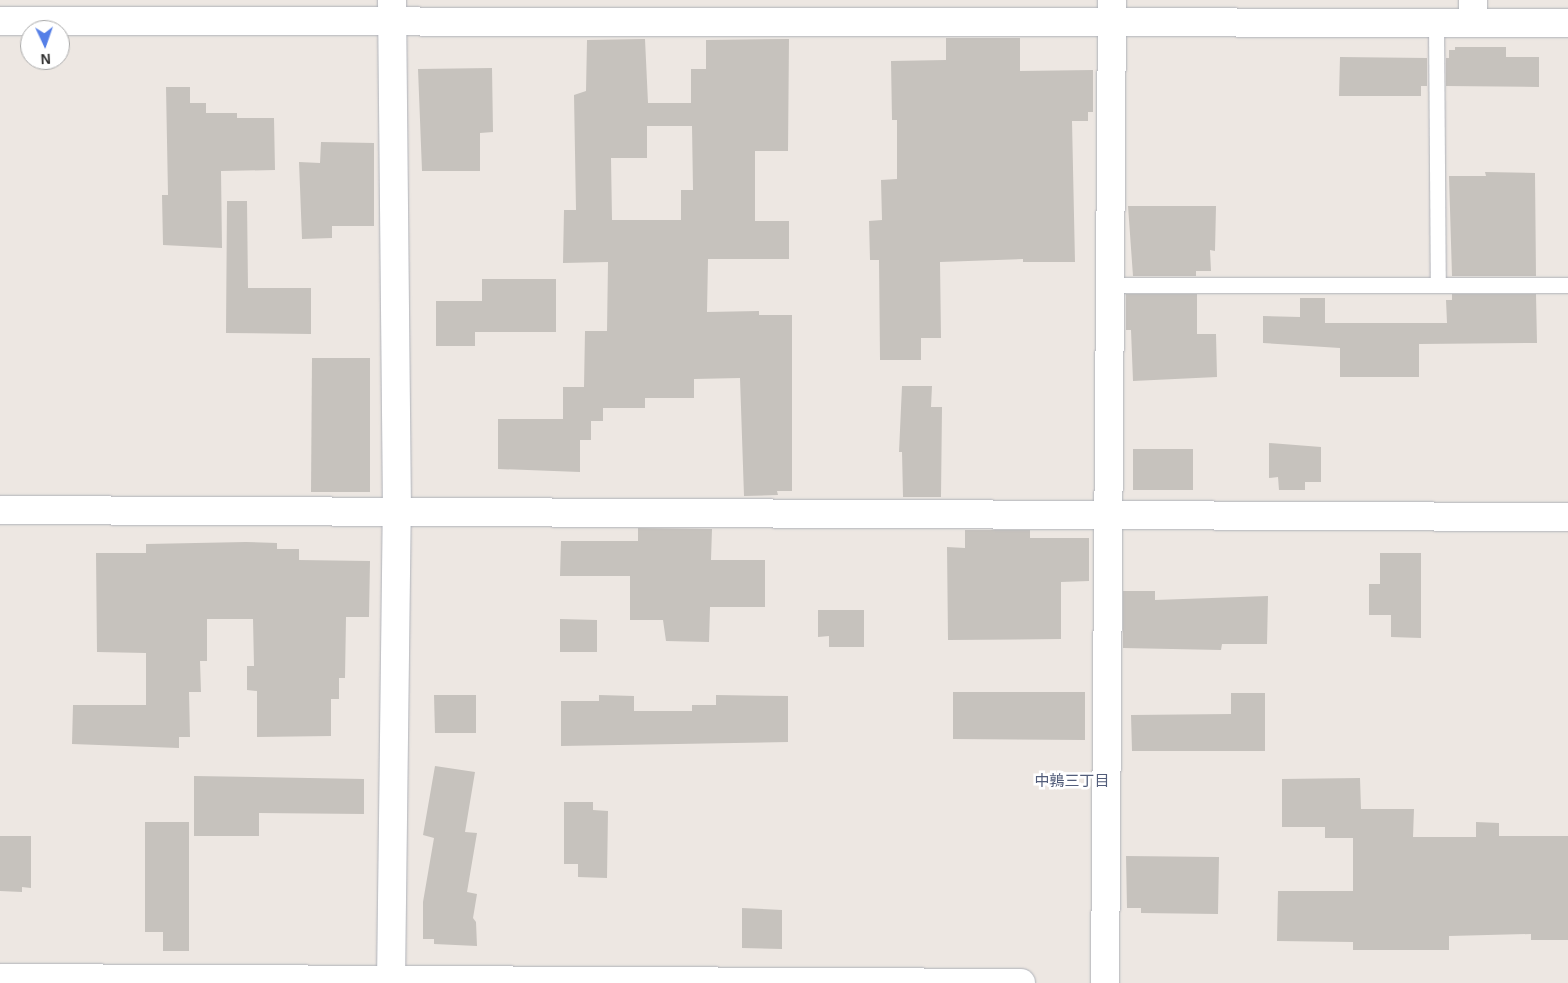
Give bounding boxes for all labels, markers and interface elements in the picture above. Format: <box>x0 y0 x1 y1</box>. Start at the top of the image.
north arrow <box>20 20 70 70</box>
text: N <box>40 51 51 67</box>
district label: 中鶉三丁目 <box>1035 772 1109 790</box>

